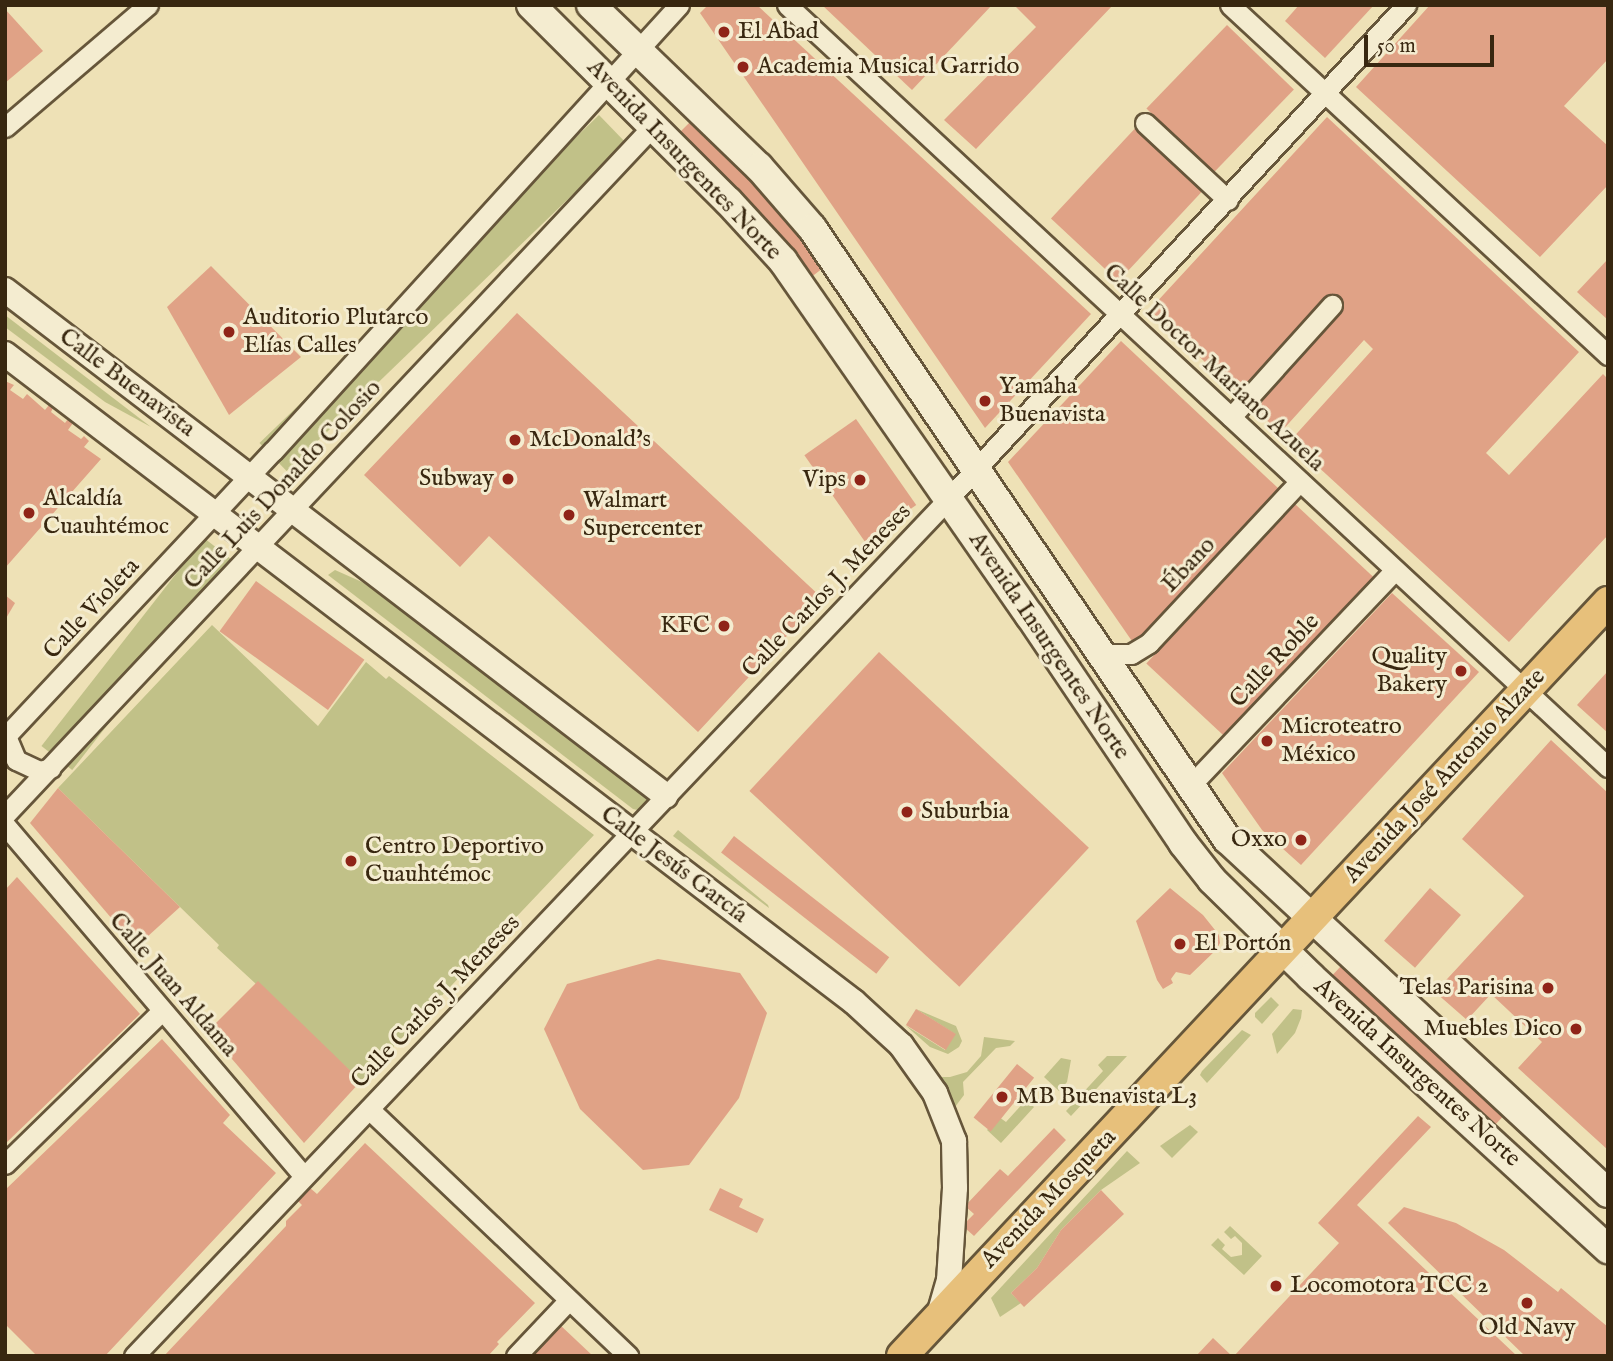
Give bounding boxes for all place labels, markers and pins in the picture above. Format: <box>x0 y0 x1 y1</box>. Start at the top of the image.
place label: El Abad <box>738 18 819 46</box>
marker: El Abad <box>716 24 732 40</box>
place label: Academia Musical Garrido <box>757 53 1019 81</box>
marker: Academia Musical Garrido <box>735 59 751 75</box>
place label: Auditorio Plutarco Elías Calles <box>243 304 429 360</box>
marker: Auditorio Plutarco Elías Calles <box>221 324 237 340</box>
place label: Yamaha Buenavista <box>999 373 1105 429</box>
marker: Yamaha Buenavista <box>977 393 993 409</box>
place label: McDonald's <box>529 426 651 454</box>
marker: McDonald's <box>507 432 523 448</box>
place label: Subway <box>419 465 494 493</box>
place label: Vips <box>803 466 846 494</box>
marker: Subway <box>500 471 516 487</box>
marker: Vips <box>852 472 868 488</box>
place label: Alcaldía Cuauhtémoc <box>43 485 169 541</box>
place label: Walmart Supercenter <box>583 487 703 543</box>
marker: Alcaldía Cuauhtémoc <box>21 505 37 521</box>
marker: Walmart Supercenter <box>561 507 577 523</box>
place label: KFC <box>660 612 710 640</box>
marker: KFC <box>716 618 732 634</box>
place label: Quality Bakery <box>1372 643 1447 699</box>
marker: Quality Bakery <box>1453 663 1469 679</box>
place label: Microteatro México <box>1281 713 1402 769</box>
marker: Microteatro México <box>1259 733 1275 749</box>
place label: Suburbia <box>921 798 1009 826</box>
marker: Suburbia <box>899 804 915 820</box>
place label: Oxxo <box>1231 826 1287 854</box>
marker: Oxxo <box>1293 832 1309 848</box>
place label: Centro Deportivo Cuauhtémoc <box>365 833 544 889</box>
marker: Centro Deportivo Cuauhtémoc <box>343 853 359 869</box>
place label: El Portón <box>1194 930 1291 958</box>
marker: El Portón <box>1172 936 1188 952</box>
place label: Telas Parisina <box>1400 974 1534 1002</box>
marker: Telas Parisina <box>1540 980 1556 996</box>
place label: Muebles Dico <box>1424 1015 1562 1043</box>
marker: Muebles Dico <box>1568 1021 1584 1037</box>
place label: MB Buenavista L3 <box>1016 1083 1197 1111</box>
marker: MB Buenavista L3 <box>994 1089 1010 1105</box>
place label: Locomotora TCC 2 <box>1290 1272 1489 1300</box>
marker: Locomotora TCC 2 <box>1268 1278 1284 1294</box>
marker: Old Navy <box>1519 1295 1535 1311</box>
place label: Old Navy <box>1478 1314 1576 1342</box>

